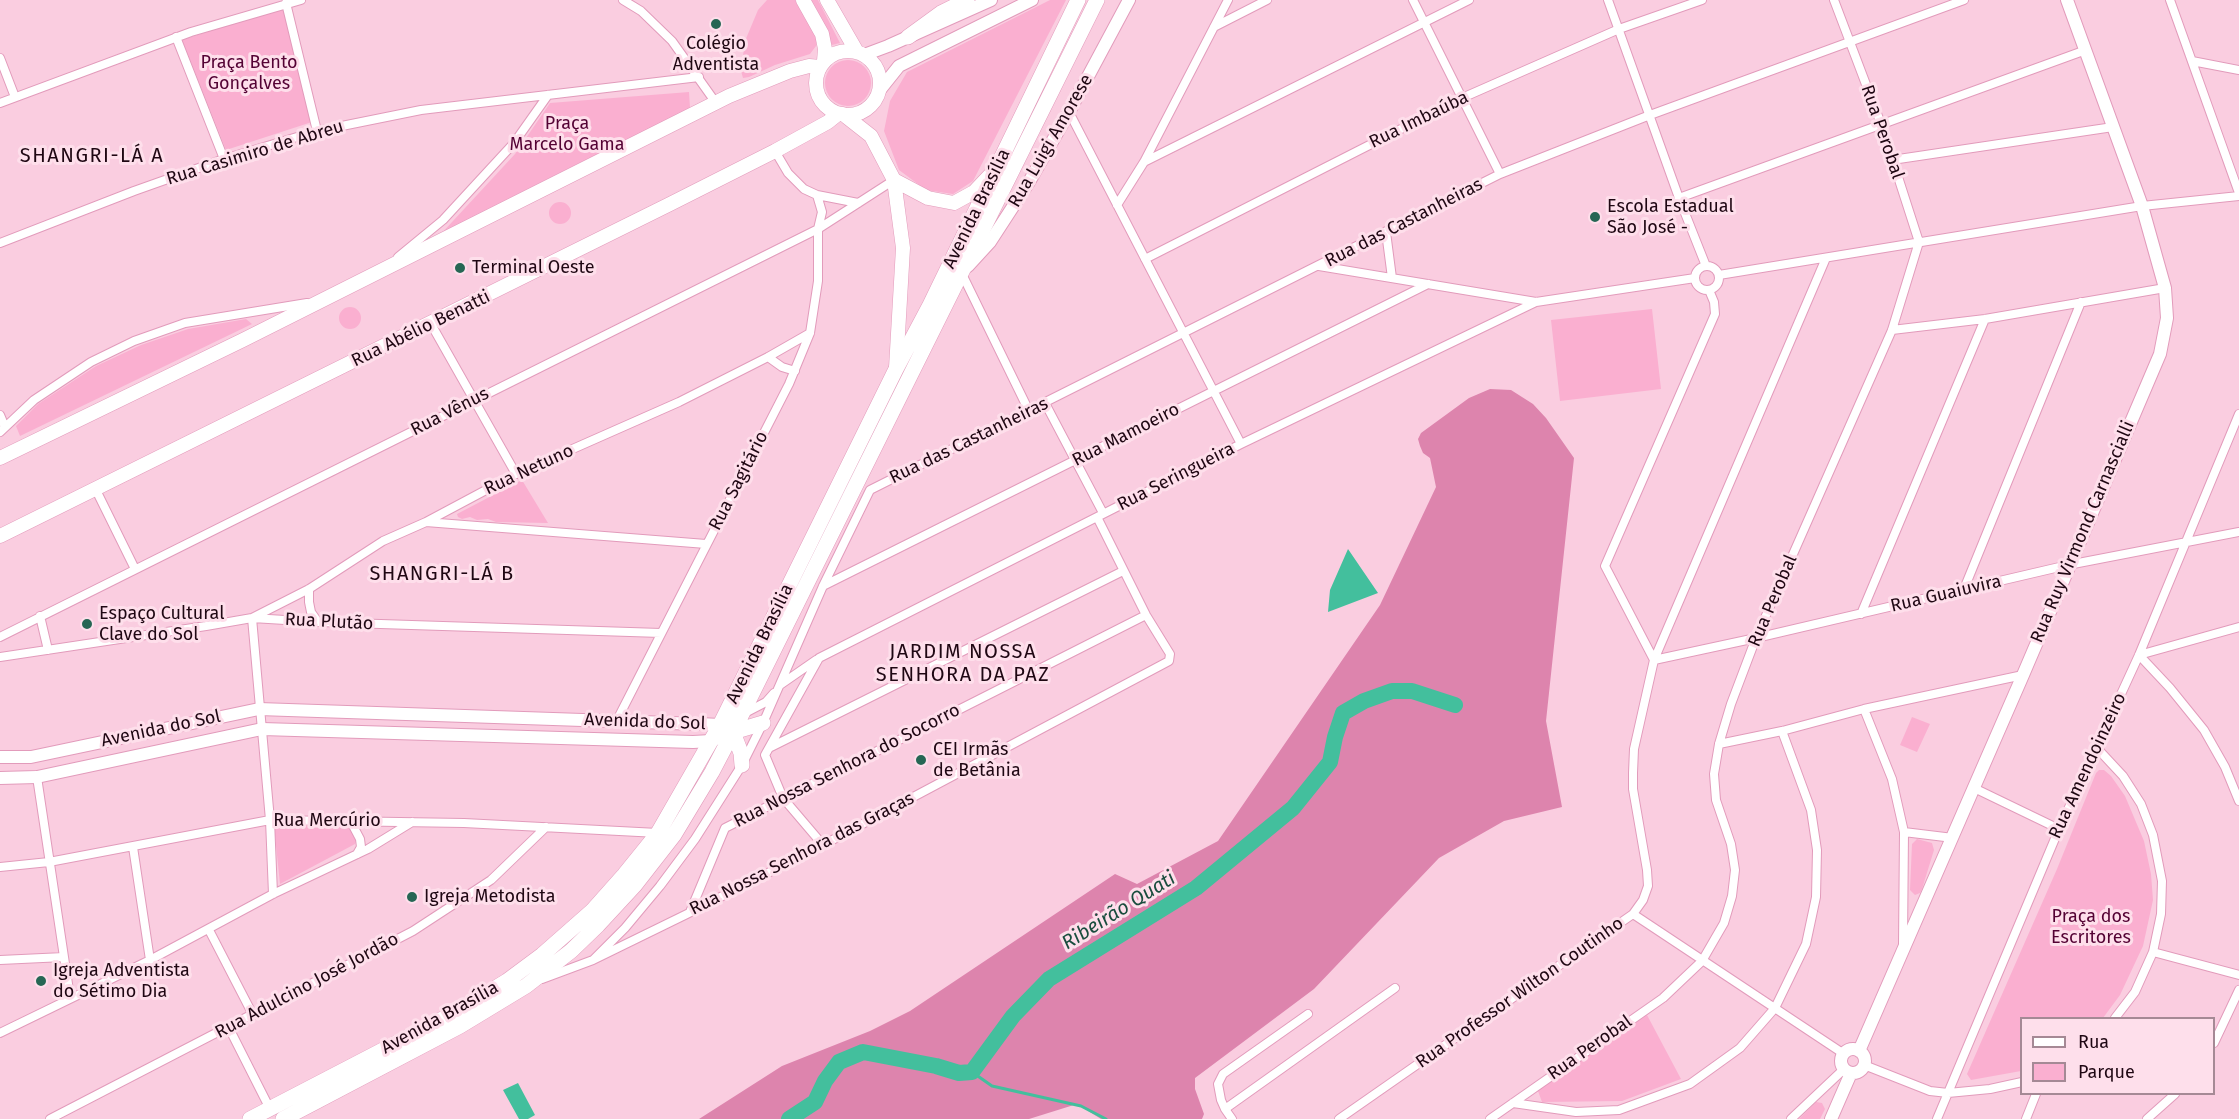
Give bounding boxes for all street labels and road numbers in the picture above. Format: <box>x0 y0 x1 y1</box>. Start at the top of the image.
street label: Rua Luigi Amorese <box>1004 71 1098 211</box>
street label: Rua Perobal <box>1856 82 1908 182</box>
street label: Rua Imbaúba <box>1366 87 1472 153</box>
street label: Rua Casimiro de Abreu <box>164 116 346 190</box>
street label: Avenida Brasília <box>939 146 1015 272</box>
street label: Rua das Castanheiras <box>1322 174 1486 272</box>
street label: Rua Abélio Benatti <box>348 286 494 372</box>
street label: Rua Vênus <box>407 383 493 441</box>
street label: Rua das Castanheiras <box>886 393 1052 489</box>
street label: Rua Mamoeiro <box>1069 399 1183 471</box>
street label: Rua Ruy Virmond Carnascialli <box>2026 418 2140 646</box>
street label: Rua Sagitário <box>705 428 773 534</box>
street label: Rua Seringueira <box>1114 438 1238 516</box>
street label: Rua Netuno <box>481 440 577 500</box>
street label: Rua Perobal <box>1744 552 1802 650</box>
street label: Rua Guaiuvira <box>1888 571 2004 617</box>
street label: Avenida Brasília <box>722 581 798 707</box>
street label: Rua Plutão <box>284 609 374 635</box>
street label: Rua Amendoinzeiro <box>2045 690 2131 842</box>
street label: Rua Nossa Senhora do Socorro <box>730 699 964 833</box>
street label: Avenida do Sol <box>99 706 223 752</box>
street label: Avenida do Sol <box>584 709 706 735</box>
street label: Rua Nossa Senhora das Graças <box>686 788 918 920</box>
street label: Rua Mercúrio <box>273 810 381 832</box>
street label: Rua Professor Wilton Coutinho <box>1412 913 1628 1073</box>
street label: Rua Adulcino José Jordão <box>212 928 402 1044</box>
street label: Avenida Brasília <box>378 977 502 1059</box>
street label: Rua Perobal <box>1544 1011 1636 1085</box>

